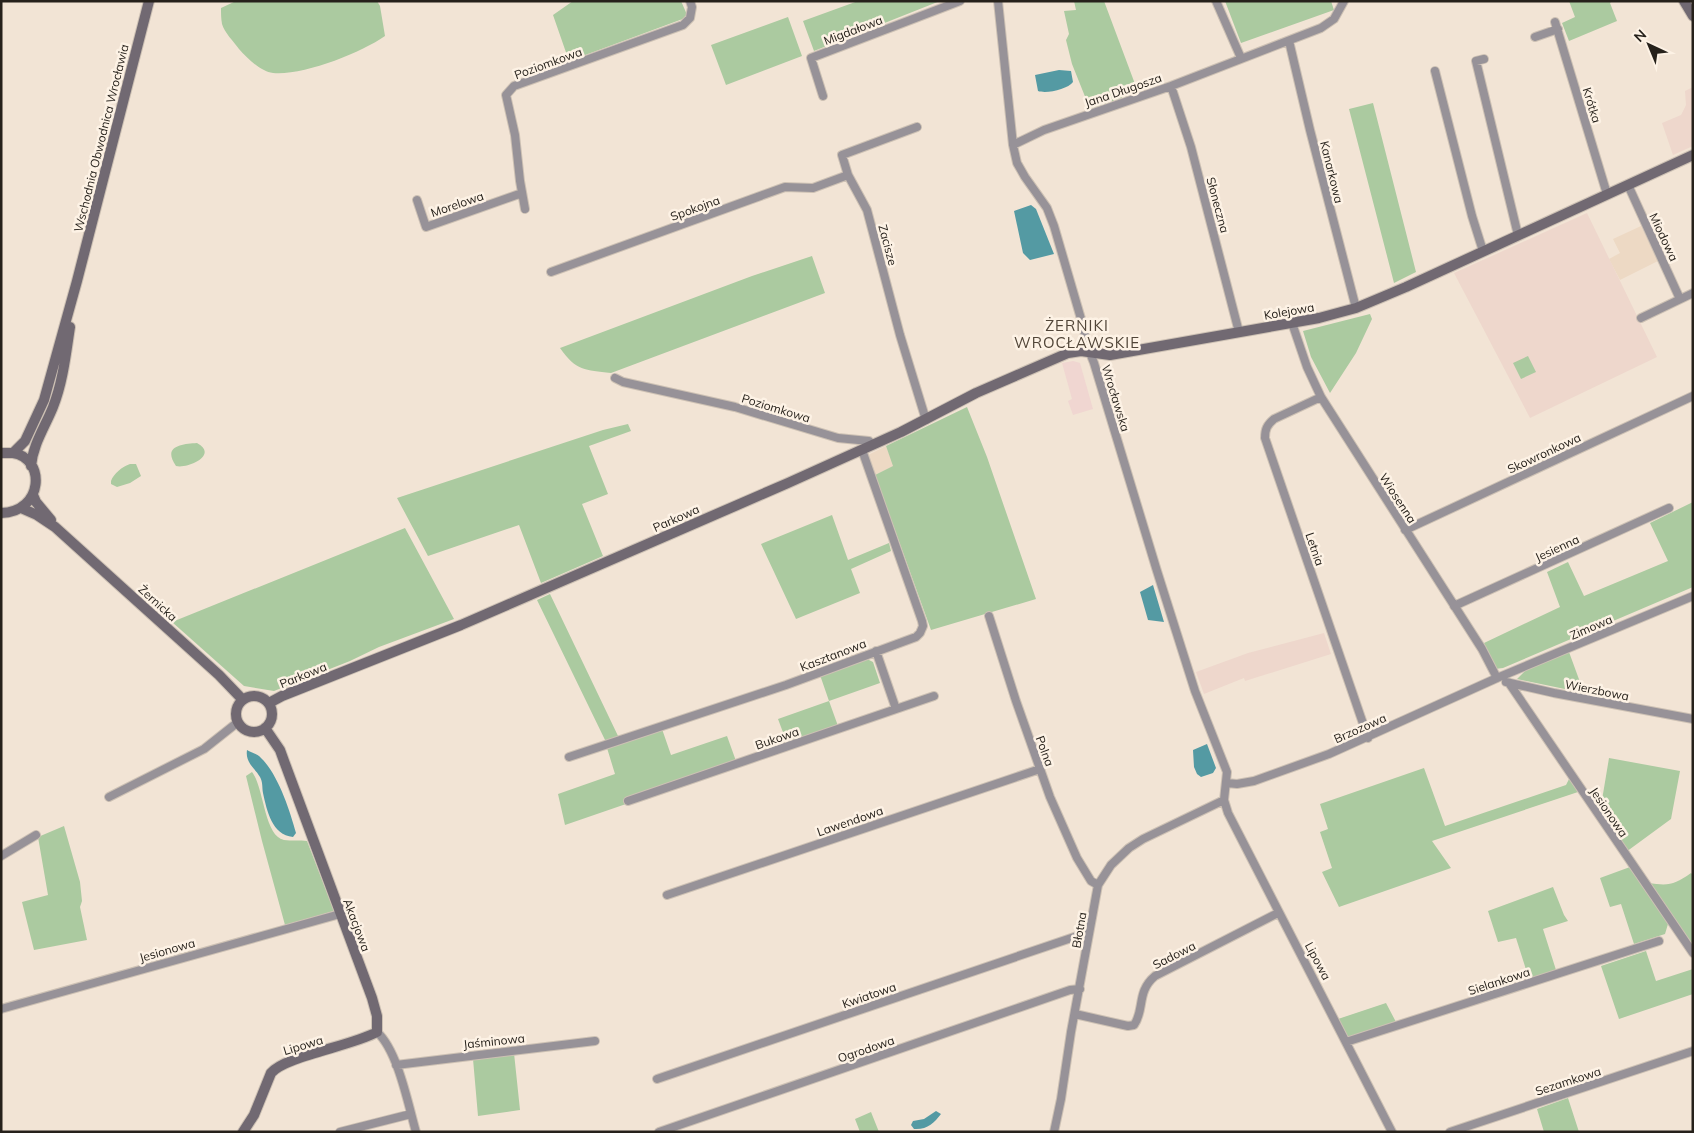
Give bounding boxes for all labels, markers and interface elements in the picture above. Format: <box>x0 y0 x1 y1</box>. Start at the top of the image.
street label: Migdałowa <box>821 12 885 48</box>
north arrow <box>1624 20 1674 70</box>
text: N <box>1630 26 1650 46</box>
street label: Wschodnia Obwodnica Wrocławia <box>70 43 132 233</box>
street label: Poziomkowa <box>512 44 584 82</box>
street label: Jana Długosza <box>1082 70 1164 110</box>
street label: Krótka <box>1580 85 1604 125</box>
street label: Kanarkowa <box>1317 139 1347 205</box>
street label: Słoneczna <box>1203 175 1233 235</box>
street label: Morelowa <box>429 188 485 220</box>
street label: Spokojna <box>668 192 722 224</box>
street label: Miodowa <box>1646 211 1682 263</box>
street label: Zacisze <box>875 223 901 267</box>
street label: Kolejowa <box>1263 299 1315 323</box>
district label: ŻERNIKI WROCŁAWSKIE <box>1014 316 1140 352</box>
street label: Wrocławska <box>1099 363 1133 433</box>
street label: Poziomkowa <box>740 390 812 426</box>
street label: Skowronkowa <box>1505 429 1583 477</box>
street label: Wiosenna <box>1376 470 1420 526</box>
street label: Parkowa <box>650 501 702 535</box>
street label: Letnia <box>1302 530 1328 568</box>
street label: Jesienna <box>1532 531 1582 565</box>
street label: Żernicka <box>136 582 180 624</box>
street label: Zimowa <box>1567 611 1615 643</box>
street label: Kasztanowa <box>798 636 868 674</box>
street label: Parkowa <box>277 659 329 691</box>
street label: Wierzbowa <box>1564 676 1630 704</box>
street label: Brzozowa <box>1331 710 1389 746</box>
street label: Bukowa <box>753 724 801 752</box>
street label: Polna <box>1033 734 1057 768</box>
street label: Jesionowa <box>1587 784 1631 840</box>
street label: Lawendowa <box>815 803 885 839</box>
street label: Akacjowa <box>340 897 374 953</box>
street label: Błotna <box>1068 911 1090 949</box>
street label: Jesionowa <box>137 935 197 965</box>
street label: Sadowa <box>1150 938 1198 972</box>
street label: Lipowa <box>1302 939 1334 983</box>
street label: Sielankowa <box>1466 964 1532 998</box>
street label: Kwiatowa <box>840 979 898 1011</box>
street label: Jaśminowa <box>462 1030 526 1052</box>
street label: Lipowa <box>281 1032 325 1058</box>
street label: Ogrodowa <box>836 1032 896 1066</box>
street label: Sezamkowa <box>1533 1063 1603 1099</box>

